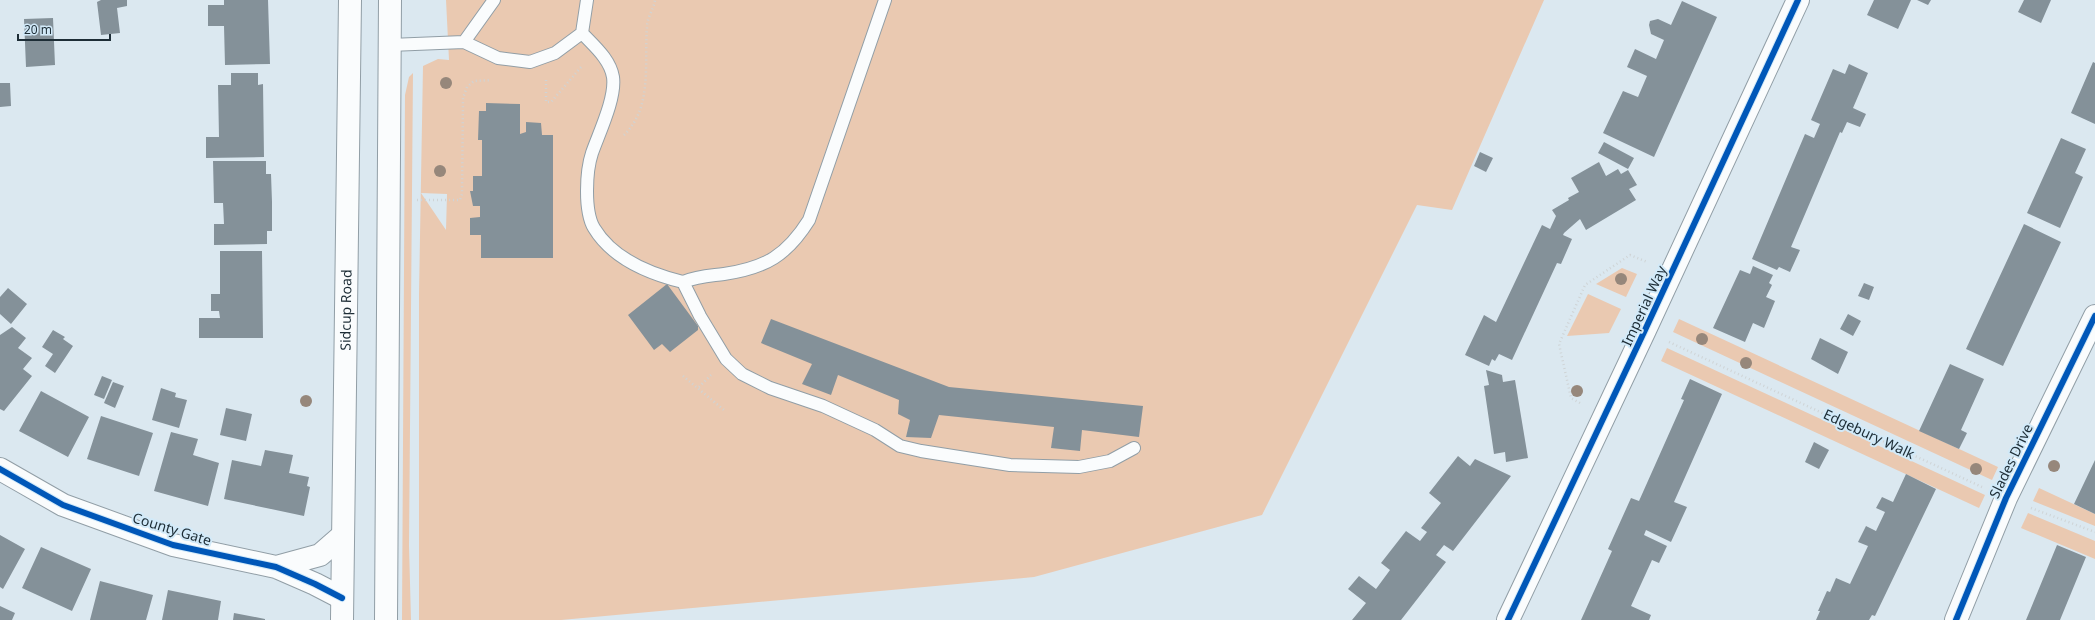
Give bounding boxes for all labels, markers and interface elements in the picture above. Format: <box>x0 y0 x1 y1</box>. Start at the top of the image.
scale bar <box>18 16 110 42</box>
text: 20 m <box>24 21 52 38</box>
street label: Imperial Way <box>1617 262 1671 349</box>
street label: Sidcup Road <box>335 269 356 351</box>
street label: Edgebury Walk <box>1821 404 1918 463</box>
street label: Slades Drive <box>1984 420 2037 501</box>
street label: County Gate <box>130 508 214 550</box>

